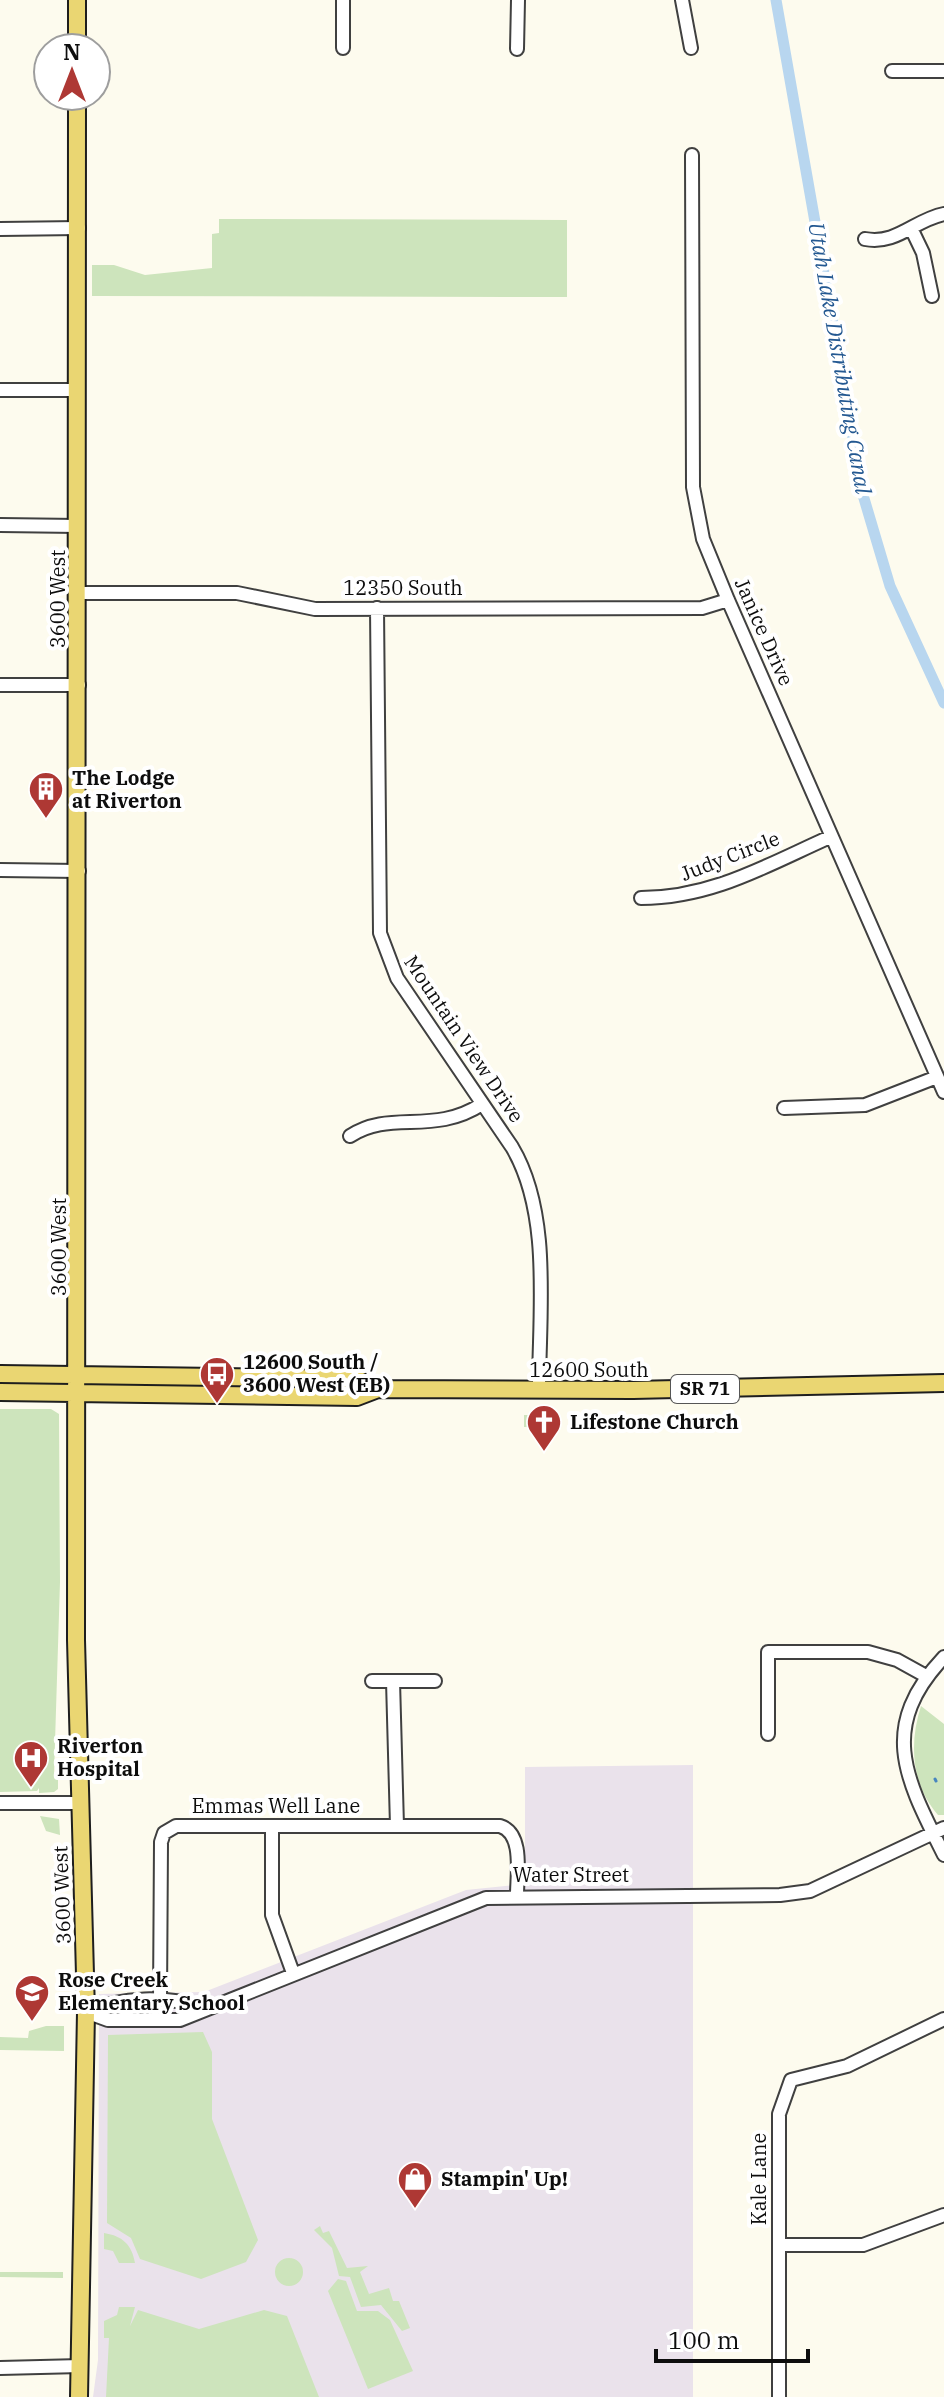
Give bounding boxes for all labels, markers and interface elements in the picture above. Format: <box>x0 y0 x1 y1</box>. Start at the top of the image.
north arrow <box>32 32 112 112</box>
text: N <box>63 37 81 66</box>
water label: Utah Lake Distributing Canal <box>802 220 879 497</box>
street label: 3600 West <box>44 550 71 648</box>
street label: 12350 South <box>343 574 463 601</box>
street label: Janice Drive <box>729 574 800 690</box>
place label: The Lodge at Riverton <box>72 764 182 814</box>
building icon: The Lodge at Riverton <box>27 770 65 820</box>
street label: Judy Circle <box>676 824 783 887</box>
street label: Mountain View Drive <box>398 950 530 1128</box>
street label: 3600 West <box>45 1198 72 1296</box>
place label: 12600 South / 3600 West (EB) <box>243 1348 390 1398</box>
bus stop icon: 12600 South / 3600 West (EB) <box>198 1355 236 1405</box>
street label: 12600 South <box>529 1356 649 1383</box>
road number: SR 71 <box>671 1375 739 1403</box>
church icon: Lifestone Church <box>525 1403 563 1453</box>
place label: Lifestone Church <box>570 1408 739 1435</box>
place label: Riverton Hospital <box>57 1732 143 1782</box>
hospital icon: Riverton Hospital <box>12 1739 50 1789</box>
street label: Emmas Well Lane <box>192 1792 360 1819</box>
street label: 3600 West <box>46 1845 77 1945</box>
street label: Water Street <box>513 1861 629 1888</box>
place label: Rose Creek Elementary School <box>58 1966 245 2016</box>
school or university icon: Rose Creek Elementary School <box>13 1973 51 2023</box>
street label: Kale Lane <box>745 2133 772 2225</box>
shop icon: Stampin' Up! <box>396 2160 434 2210</box>
place label: Stampin' Up! <box>441 2165 568 2192</box>
scale bar <box>656 2313 808 2363</box>
text: 100 m <box>668 2324 740 2356</box>

